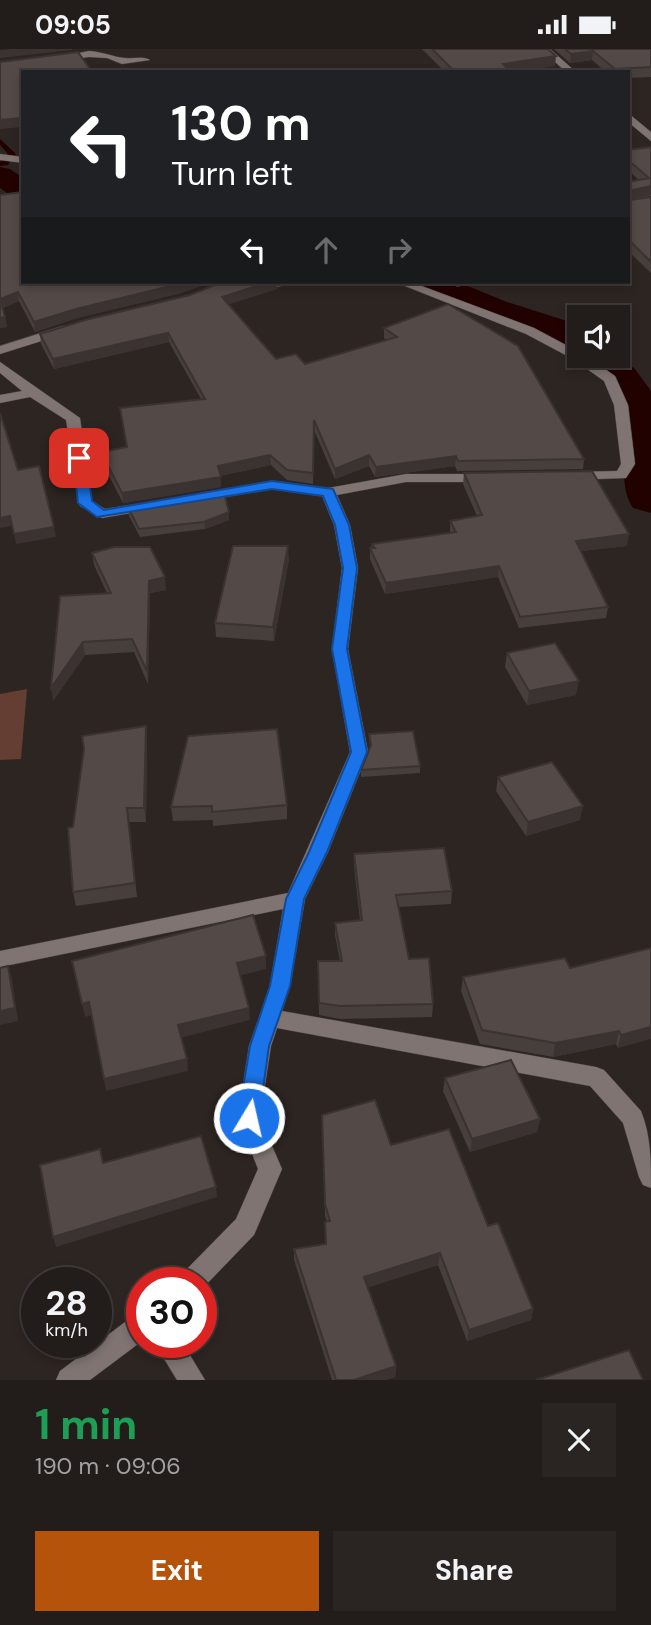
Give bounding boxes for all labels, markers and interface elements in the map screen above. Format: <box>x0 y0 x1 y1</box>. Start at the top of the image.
text: 09:05 <box>35 8 111 42</box>
text: 130 m <box>171 91 311 155</box>
icon: left <box>56 98 147 189</box>
text: Turn left <box>171 153 293 195</box>
icon: left <box>234 231 272 269</box>
icon: ahead <box>307 231 345 269</box>
icon: right <box>380 231 418 269</box>
map controls <box>567 305 630 368</box>
button: sound <box>567 305 630 368</box>
pin <box>49 428 109 488</box>
icon: arrive <box>60 439 98 477</box>
position arrow <box>212 1081 286 1155</box>
speed limit sign: 30 <box>126 1267 217 1358</box>
text: 28 <box>45 1280 88 1326</box>
text: km/h <box>45 1318 88 1342</box>
text: 1 min <box>35 1397 137 1452</box>
button: close <box>542 1403 616 1477</box>
text: 190 m · 09:06 <box>35 1451 181 1481</box>
button: Exit <box>35 1531 319 1611</box>
button: Share <box>333 1531 616 1611</box>

